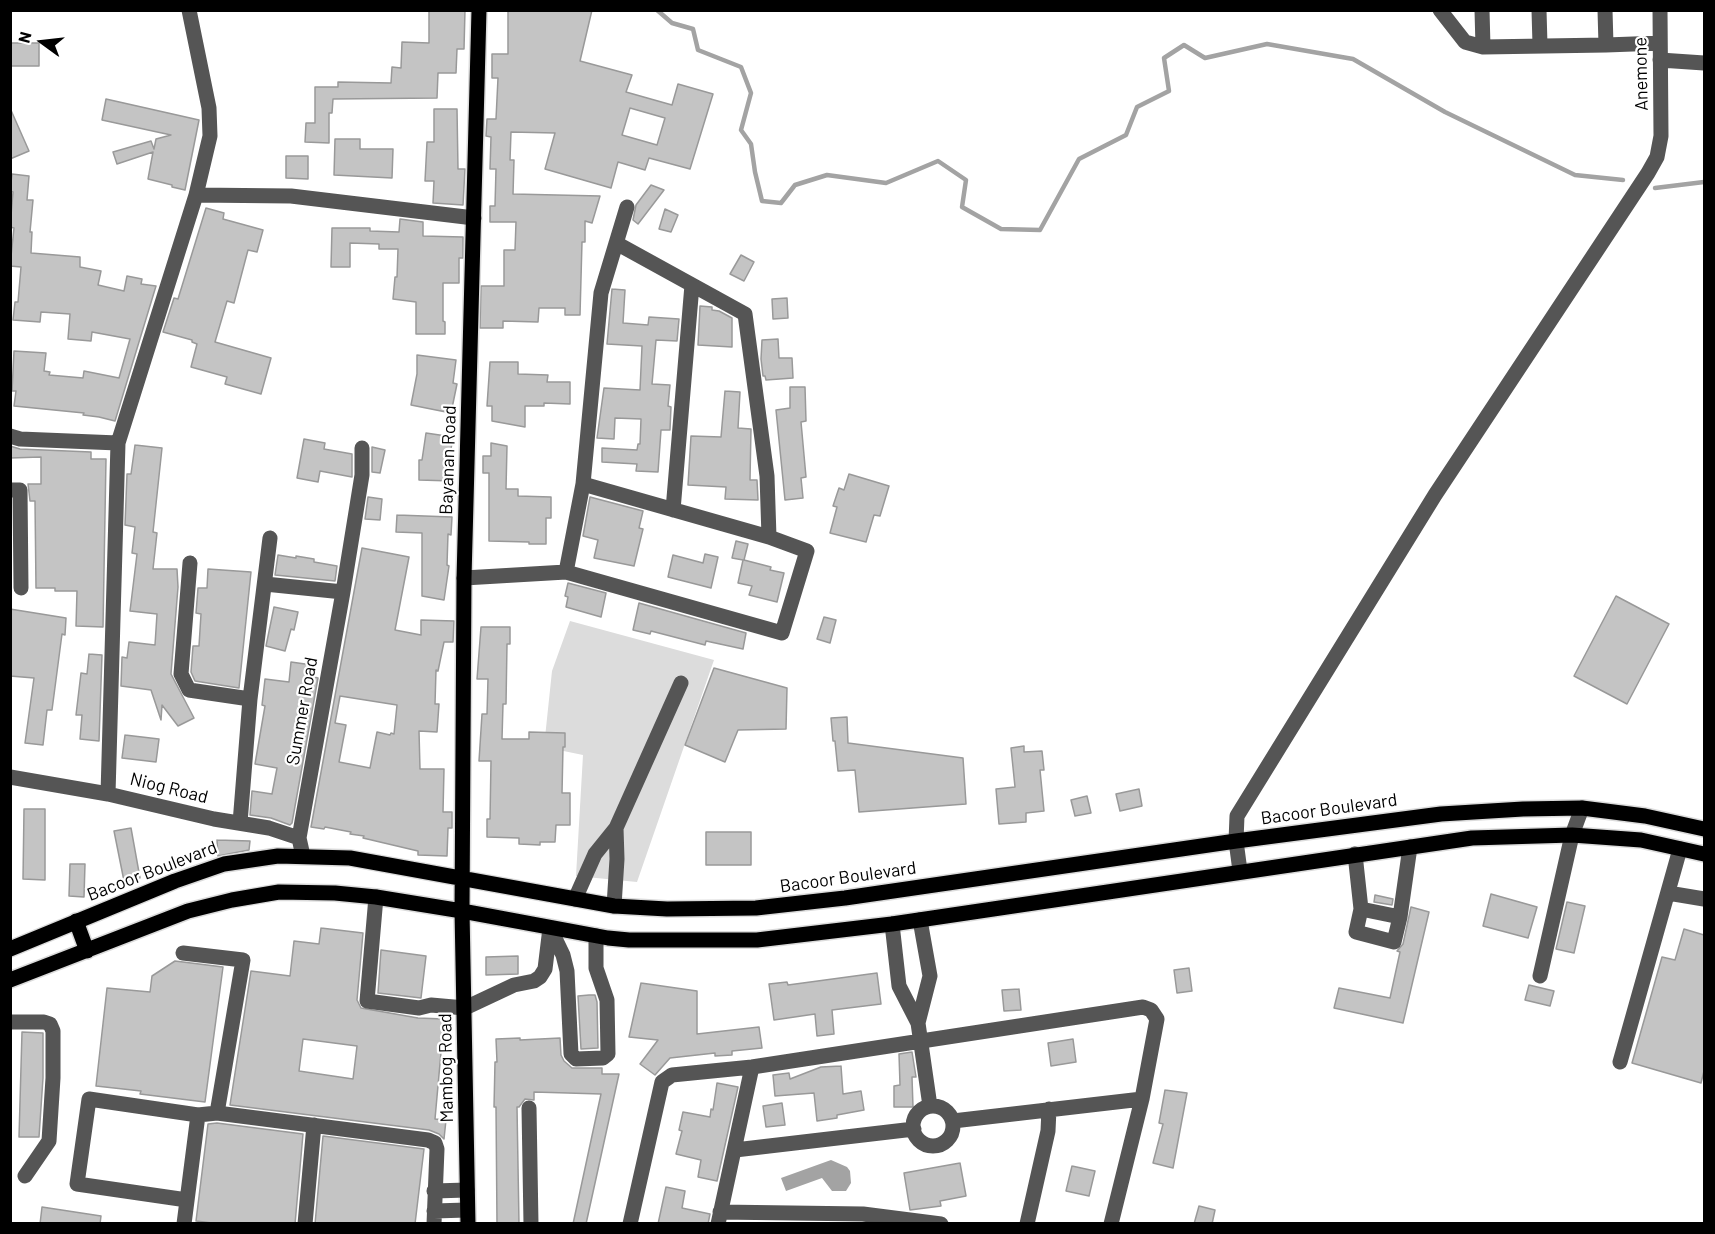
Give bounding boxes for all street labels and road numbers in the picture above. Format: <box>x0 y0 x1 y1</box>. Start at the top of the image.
street label: Anemone <box>1630 37 1652 111</box>
street label: Bayanan Road <box>435 405 461 515</box>
street label: Summer Road <box>282 655 322 767</box>
street label: Niog Road <box>128 768 210 808</box>
street label: Bacoor Boulevard <box>1259 789 1399 829</box>
street label: Bacoor Boulevard <box>84 836 220 906</box>
street label: Bacoor Boulevard <box>778 857 918 897</box>
street label: Mambog Road <box>434 1013 458 1123</box>

